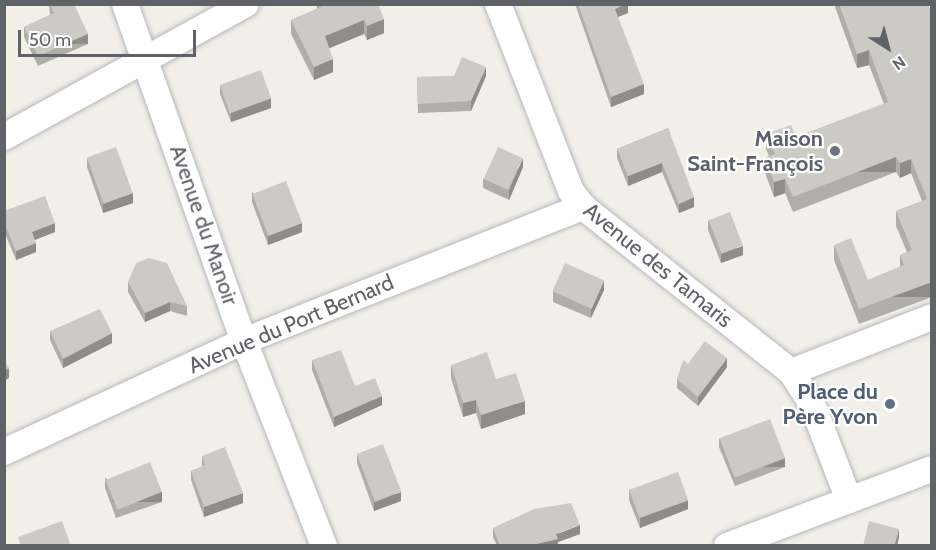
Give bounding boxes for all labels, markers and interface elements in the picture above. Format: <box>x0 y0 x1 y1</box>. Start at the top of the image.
scale bar <box>21 18 200 56</box>
north arrow <box>858 18 918 78</box>
text: 50 m <box>29 29 71 51</box>
text: N <box>889 52 909 74</box>
place label: Maison Saint-François <box>687 125 823 176</box>
street label: Avenue du Manoir <box>164 141 244 309</box>
marker: Maison Saint-François <box>828 144 842 158</box>
street label: Avenue des Tamaris <box>578 197 738 333</box>
street label: Avenue du Port Bernard <box>184 269 398 379</box>
place label: Place du Père Yvon <box>783 378 878 430</box>
marker: Place du Père Yvon <box>883 397 897 411</box>

